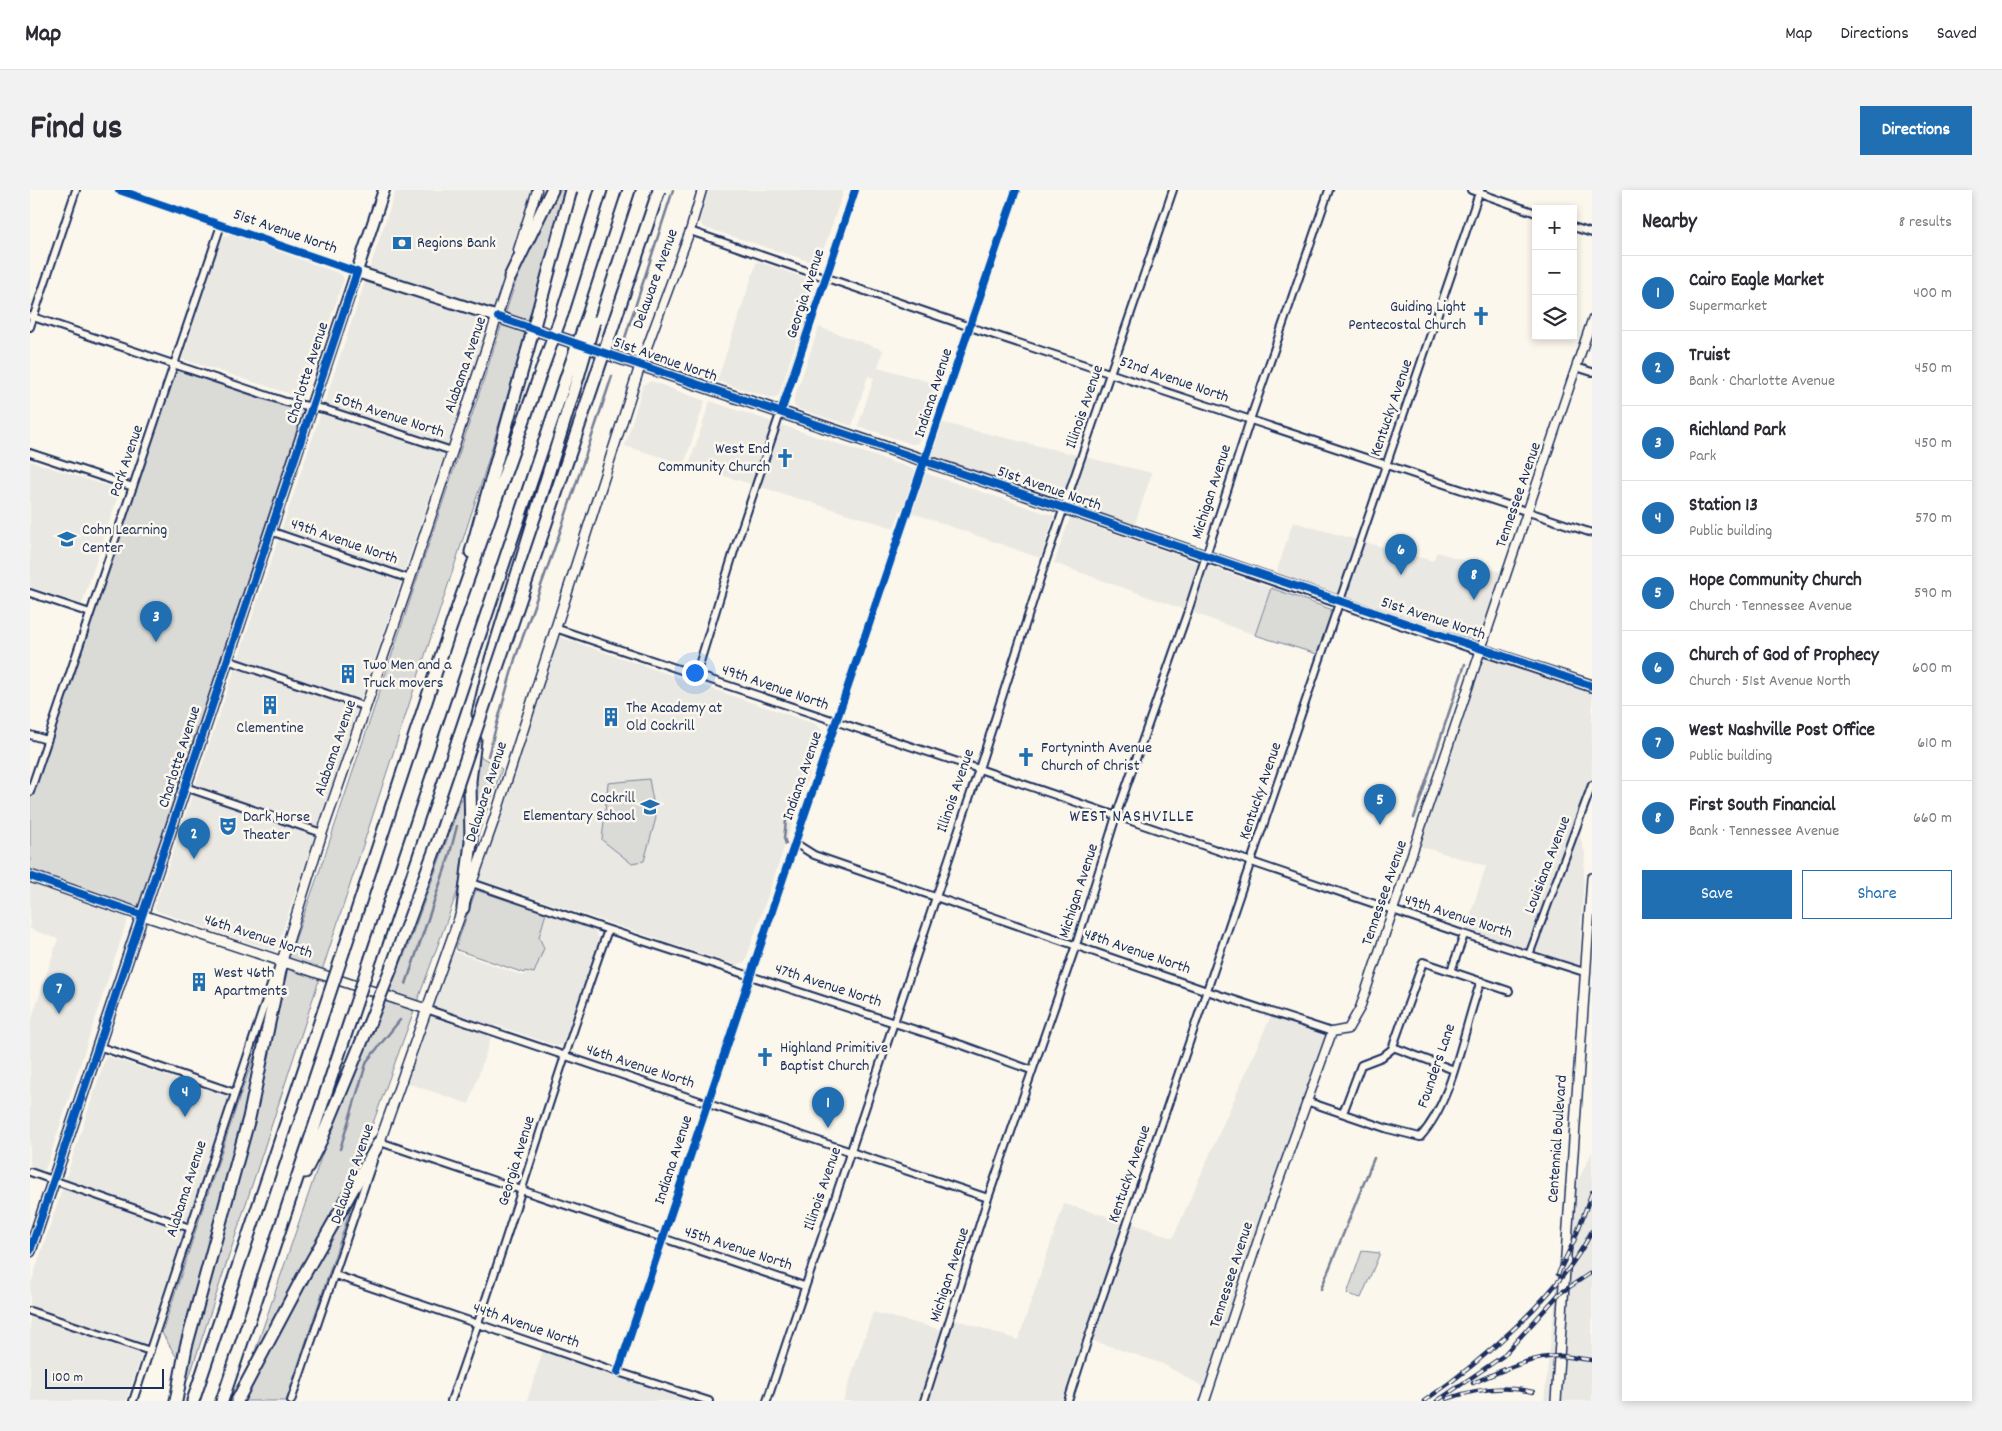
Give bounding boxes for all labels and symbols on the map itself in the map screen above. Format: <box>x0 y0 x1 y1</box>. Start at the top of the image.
street label: 51st Avenue North <box>230 203 340 261</box>
street label: Delaware Avenue <box>627 226 685 332</box>
bank icon: Regions Bank <box>391 232 413 254</box>
place label: Regions Bank <box>417 232 496 255</box>
street label: Georgia Avenue <box>781 246 831 342</box>
place label: Guiding Light Pentecostal Church <box>1348 296 1466 337</box>
church icon: Guiding Light Pentecostal Church <box>1470 305 1492 327</box>
street label: Alabama Avenue <box>439 314 493 416</box>
street label: Charlotte Avenue <box>281 319 335 427</box>
street label: 51st Avenue North <box>610 331 720 389</box>
street label: Indiana Avenue <box>909 345 959 441</box>
street label: 52nd Avenue North <box>1116 350 1232 410</box>
street label: Kentucky Avenue <box>1365 356 1419 460</box>
street label: Illinois Avenue <box>1060 362 1110 452</box>
street label: 50th Avenue North <box>331 387 447 445</box>
street label: Park Avenue <box>104 422 150 500</box>
place label: West End Community Church <box>658 438 770 479</box>
street label: Tennessee Avenue <box>1490 439 1548 551</box>
street label: Michigan Avenue <box>1186 442 1238 542</box>
church icon: West End Community Church <box>774 447 796 469</box>
street label: 51st Avenue North <box>994 460 1104 518</box>
street label: 49th Avenue North <box>287 513 401 571</box>
place label: Cohn Learning Center <box>82 519 167 560</box>
school or university icon: Cohn Learning Center <box>56 528 78 550</box>
pin: 6 <box>1385 534 1417 575</box>
pin: 8 <box>1458 559 1490 600</box>
street label: 51st Avenue North <box>1378 591 1488 647</box>
pin: 3 <box>140 601 172 642</box>
place label: Two Men and a Truck movers <box>363 654 452 695</box>
street label: 49th Avenue North <box>718 659 832 717</box>
your location <box>682 660 708 686</box>
building icon: Two Men and a Truck movers <box>337 663 359 685</box>
building icon: Clementine <box>259 694 281 716</box>
street label: Alabama Avenue <box>309 697 363 799</box>
place label: The Academy at Old Cockrill <box>626 697 722 738</box>
street label: Charlotte Avenue <box>153 703 207 811</box>
building icon: The Academy at Old Cockrill <box>600 706 622 728</box>
place label: Clementine <box>236 717 304 740</box>
street label: Indiana Avenue <box>777 728 829 824</box>
place label: Fortyninth Avenue Church of Christ <box>1041 737 1152 778</box>
street label: Delaware Avenue <box>460 739 514 845</box>
street label: Kentucky Avenue <box>1234 739 1288 843</box>
street label: Illinois Avenue <box>931 746 981 836</box>
church icon: Fortyninth Avenue Church of Christ <box>1015 746 1037 768</box>
pin: 5 <box>1364 784 1396 825</box>
place label: Cockrill Elementary School <box>523 787 635 828</box>
school or university icon: Cockrill Elementary School <box>639 796 661 818</box>
district label: WEST NASHVILLE <box>1070 805 1194 830</box>
place label: Dark Horse Theater <box>243 806 310 847</box>
street label: Louisiana Avenue <box>1519 813 1577 917</box>
theatre icon: Dark Horse Theater <box>217 815 239 837</box>
pin: 2 <box>178 818 210 859</box>
street label: Tennessee Avenue <box>1356 837 1414 949</box>
street label: Michigan Avenue <box>1053 841 1105 941</box>
street label: 49th Avenue North <box>1401 889 1515 945</box>
street label: 46th Avenue North <box>201 909 315 965</box>
street label: 48th Avenue North <box>1080 923 1194 981</box>
street label: 47th Avenue North <box>772 958 884 1014</box>
place label: West 46th Apartments <box>214 962 288 1003</box>
building icon: West 46th Apartments <box>188 971 210 993</box>
pin: 7 <box>43 973 75 1014</box>
street label: Founders Lane <box>1412 1021 1462 1111</box>
place label: Highland Primitive Baptist Church <box>780 1037 888 1078</box>
street label: 46th Avenue North <box>583 1039 697 1095</box>
church icon: Highland Primitive Baptist Church <box>754 1046 776 1068</box>
street label: Centennial Boulevard <box>1542 1074 1574 1204</box>
pin: 4 <box>169 1076 201 1117</box>
pin: 1 <box>812 1087 844 1128</box>
street label: Indiana Avenue <box>649 1112 699 1208</box>
street label: Georgia Avenue <box>492 1113 542 1209</box>
street label: Delaware Avenue <box>325 1121 381 1227</box>
street label: Kentucky Avenue <box>1103 1122 1157 1226</box>
street label: Alabama Avenue <box>161 1138 213 1240</box>
street label: Illinois Avenue <box>798 1144 848 1234</box>
street label: Tennessee Avenue <box>1204 1219 1260 1331</box>
street label: 45th Avenue North <box>681 1221 795 1277</box>
street label: Michigan Avenue <box>924 1225 976 1325</box>
street label: 44th Avenue North <box>469 1297 583 1355</box>
scale bar <box>45 1366 164 1389</box>

